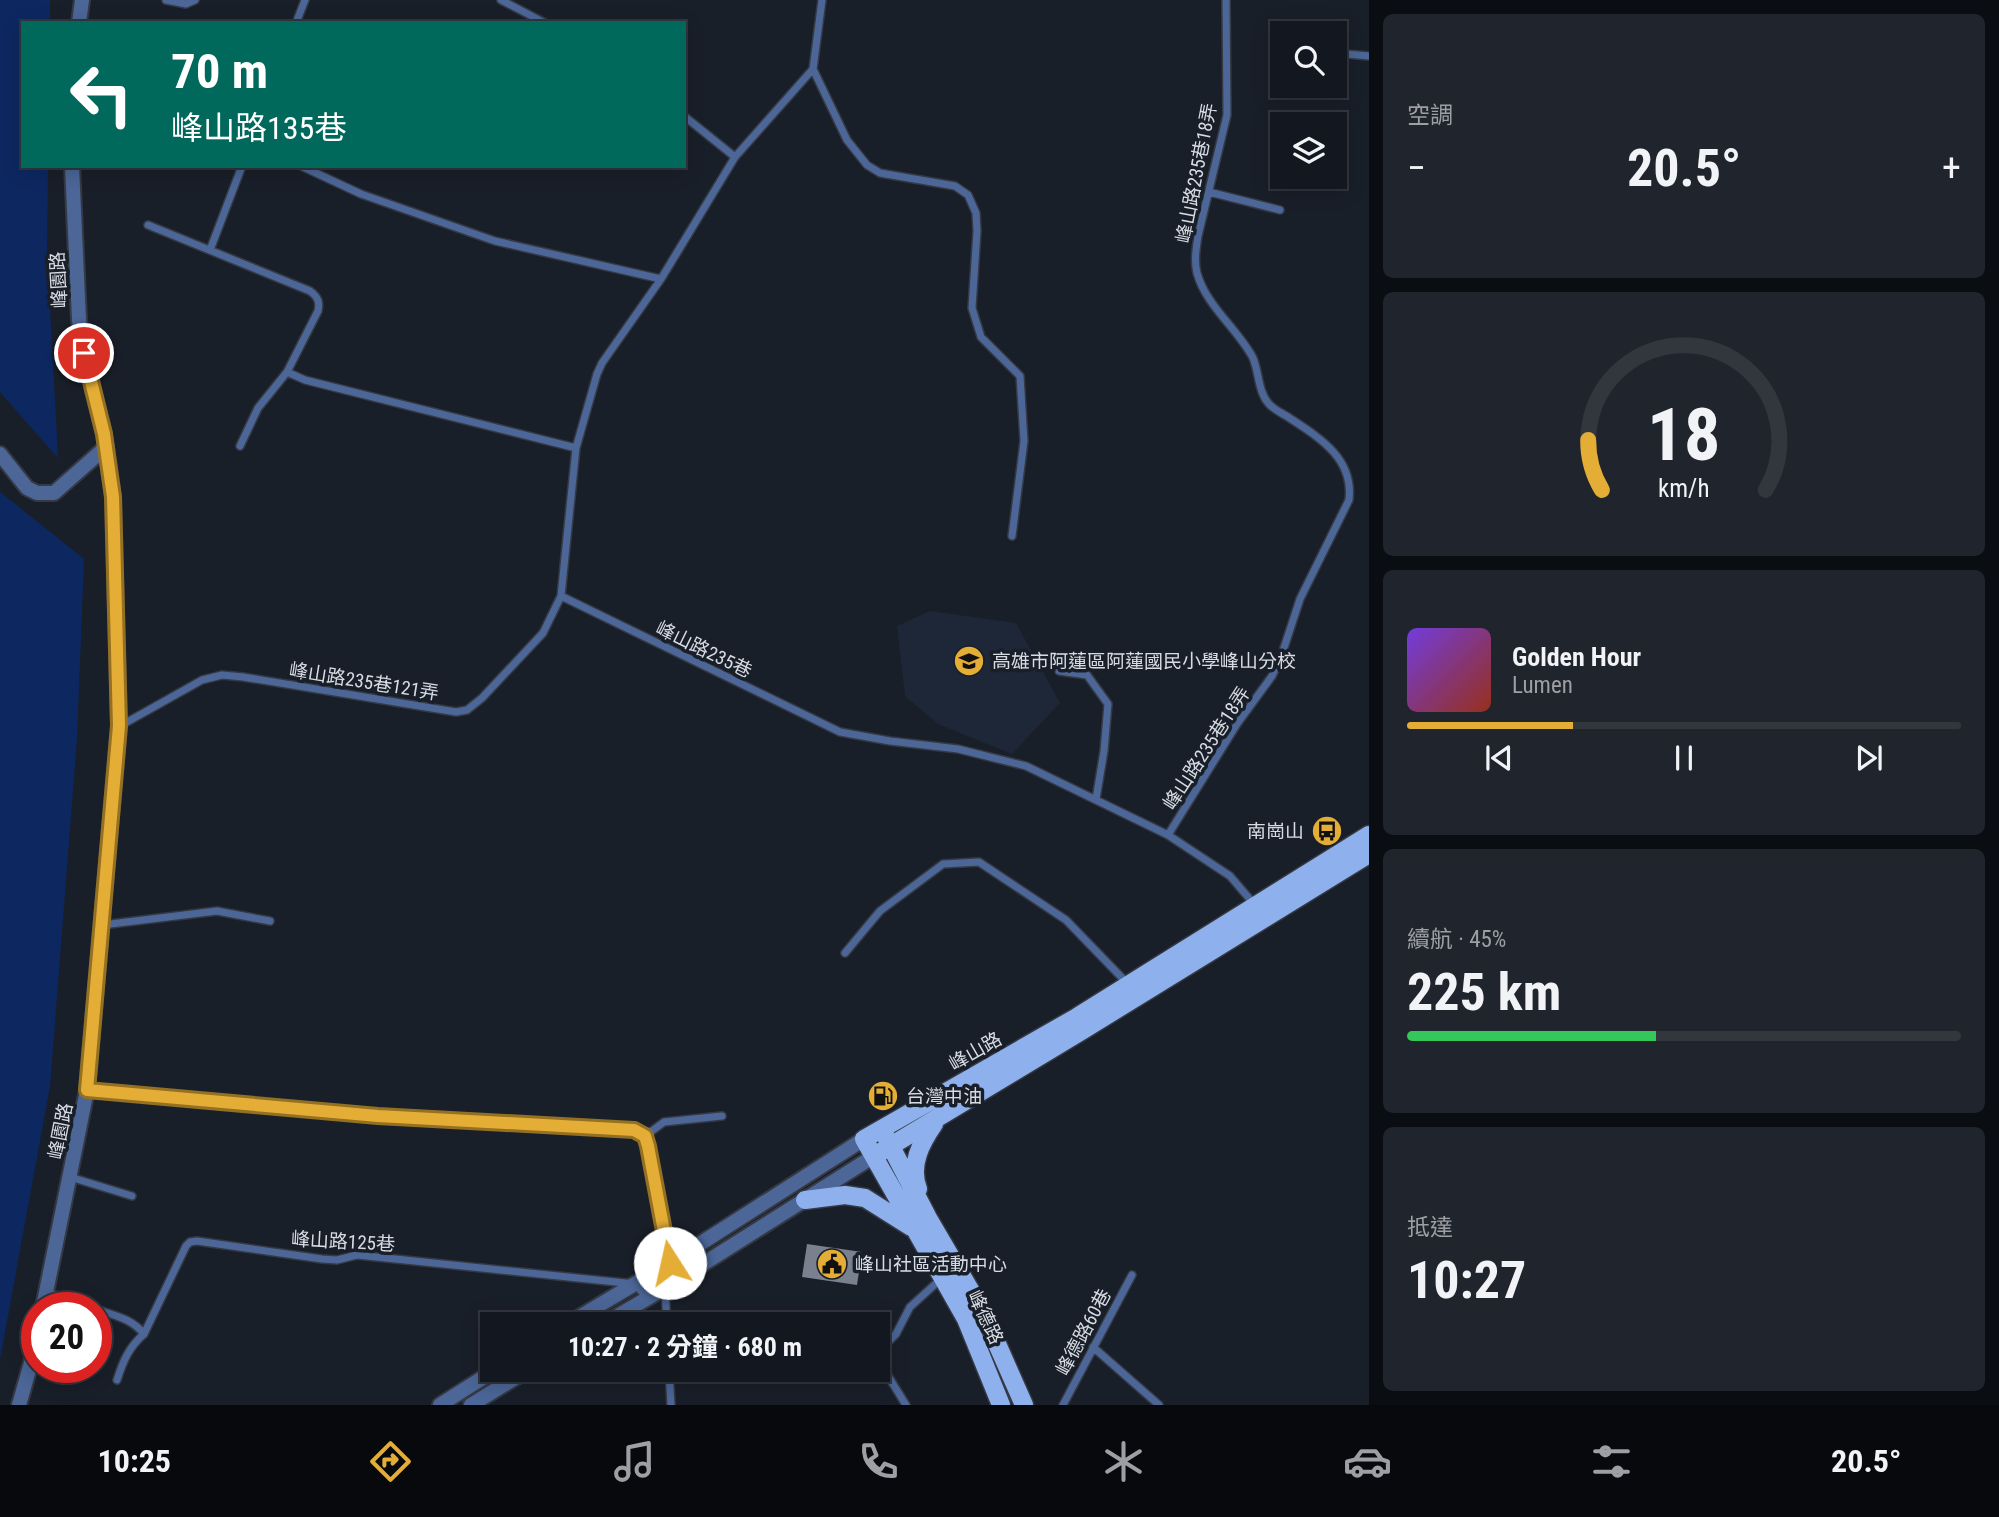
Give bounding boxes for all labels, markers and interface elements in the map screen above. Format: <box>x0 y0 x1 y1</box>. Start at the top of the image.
map controls <box>1270 21 1347 189</box>
button: search <box>1270 21 1347 98</box>
text: 70 m <box>171 43 268 100</box>
icon: left <box>56 49 147 140</box>
street label: 峰山路235巷18弄 <box>1172 101 1221 245</box>
text: 空調 <box>1407 102 1453 129</box>
text: 峰山路135巷 <box>171 109 346 147</box>
button: layers <box>1270 112 1347 189</box>
text: 20.5° <box>1627 138 1741 199</box>
text: − <box>1407 146 1426 190</box>
text: + <box>1942 146 1961 190</box>
street label: 峰園路 <box>46 251 71 309</box>
pin <box>54 323 114 383</box>
icon: arrive <box>65 334 103 372</box>
text: 18 <box>1647 393 1721 479</box>
text: km/h <box>1658 474 1710 503</box>
street label: 峰山路235巷 <box>652 616 756 683</box>
text: Golden Hour <box>1512 642 1641 672</box>
school or university icon: 高雄市阿蓮區阿蓮國民小學峰山分校 <box>952 644 986 678</box>
place label: 高雄市阿蓮區阿蓮國民小學峰山分校 <box>992 650 1296 673</box>
street label: 峰山路235巷121弄 <box>287 658 440 705</box>
text: Lumen <box>1512 672 1573 699</box>
street label: 峰山路235巷18弄 <box>1158 683 1255 814</box>
icon: previous <box>1480 739 1518 777</box>
icon: pause <box>1665 739 1703 777</box>
icon: next <box>1850 739 1888 777</box>
bus stop icon: 南崗山 <box>1310 814 1344 848</box>
place label: 南崗山 <box>1247 820 1304 843</box>
text: 續航 · 45% <box>1407 926 1506 953</box>
text: 225 km <box>1407 962 1561 1023</box>
street label: 峰山路 <box>945 1027 1006 1076</box>
fuel station icon: 台灣中油 <box>866 1079 900 1113</box>
place label: 台灣中油 <box>906 1085 982 1108</box>
street label: 峰園路 <box>44 1101 77 1161</box>
text: 抵達 <box>1407 1214 1453 1241</box>
position arrow <box>633 1226 707 1300</box>
street label: 峰山路125巷 <box>290 1227 396 1256</box>
public building icon: 峰山社區活動中心 <box>815 1247 849 1281</box>
text: 10:27 <box>1407 1250 1526 1311</box>
place label: 峰山社區活動中心 <box>855 1253 1007 1276</box>
street label: 峰德路60巷 <box>1051 1285 1116 1379</box>
street label: 峰德路 <box>963 1287 1008 1348</box>
speed limit sign: 20 <box>21 1292 112 1383</box>
text: 10:27 · 2 分鐘 · 680 m <box>568 1332 802 1362</box>
icon: directions <box>366 1437 415 1486</box>
icon: music <box>610 1437 659 1486</box>
icon: phone <box>854 1437 903 1486</box>
icon: climate <box>1099 1437 1148 1486</box>
icon: car <box>1343 1437 1392 1486</box>
icon: filters <box>1587 1437 1636 1486</box>
text: 10:25 <box>98 1442 171 1480</box>
text: 20.5° <box>1831 1442 1901 1480</box>

